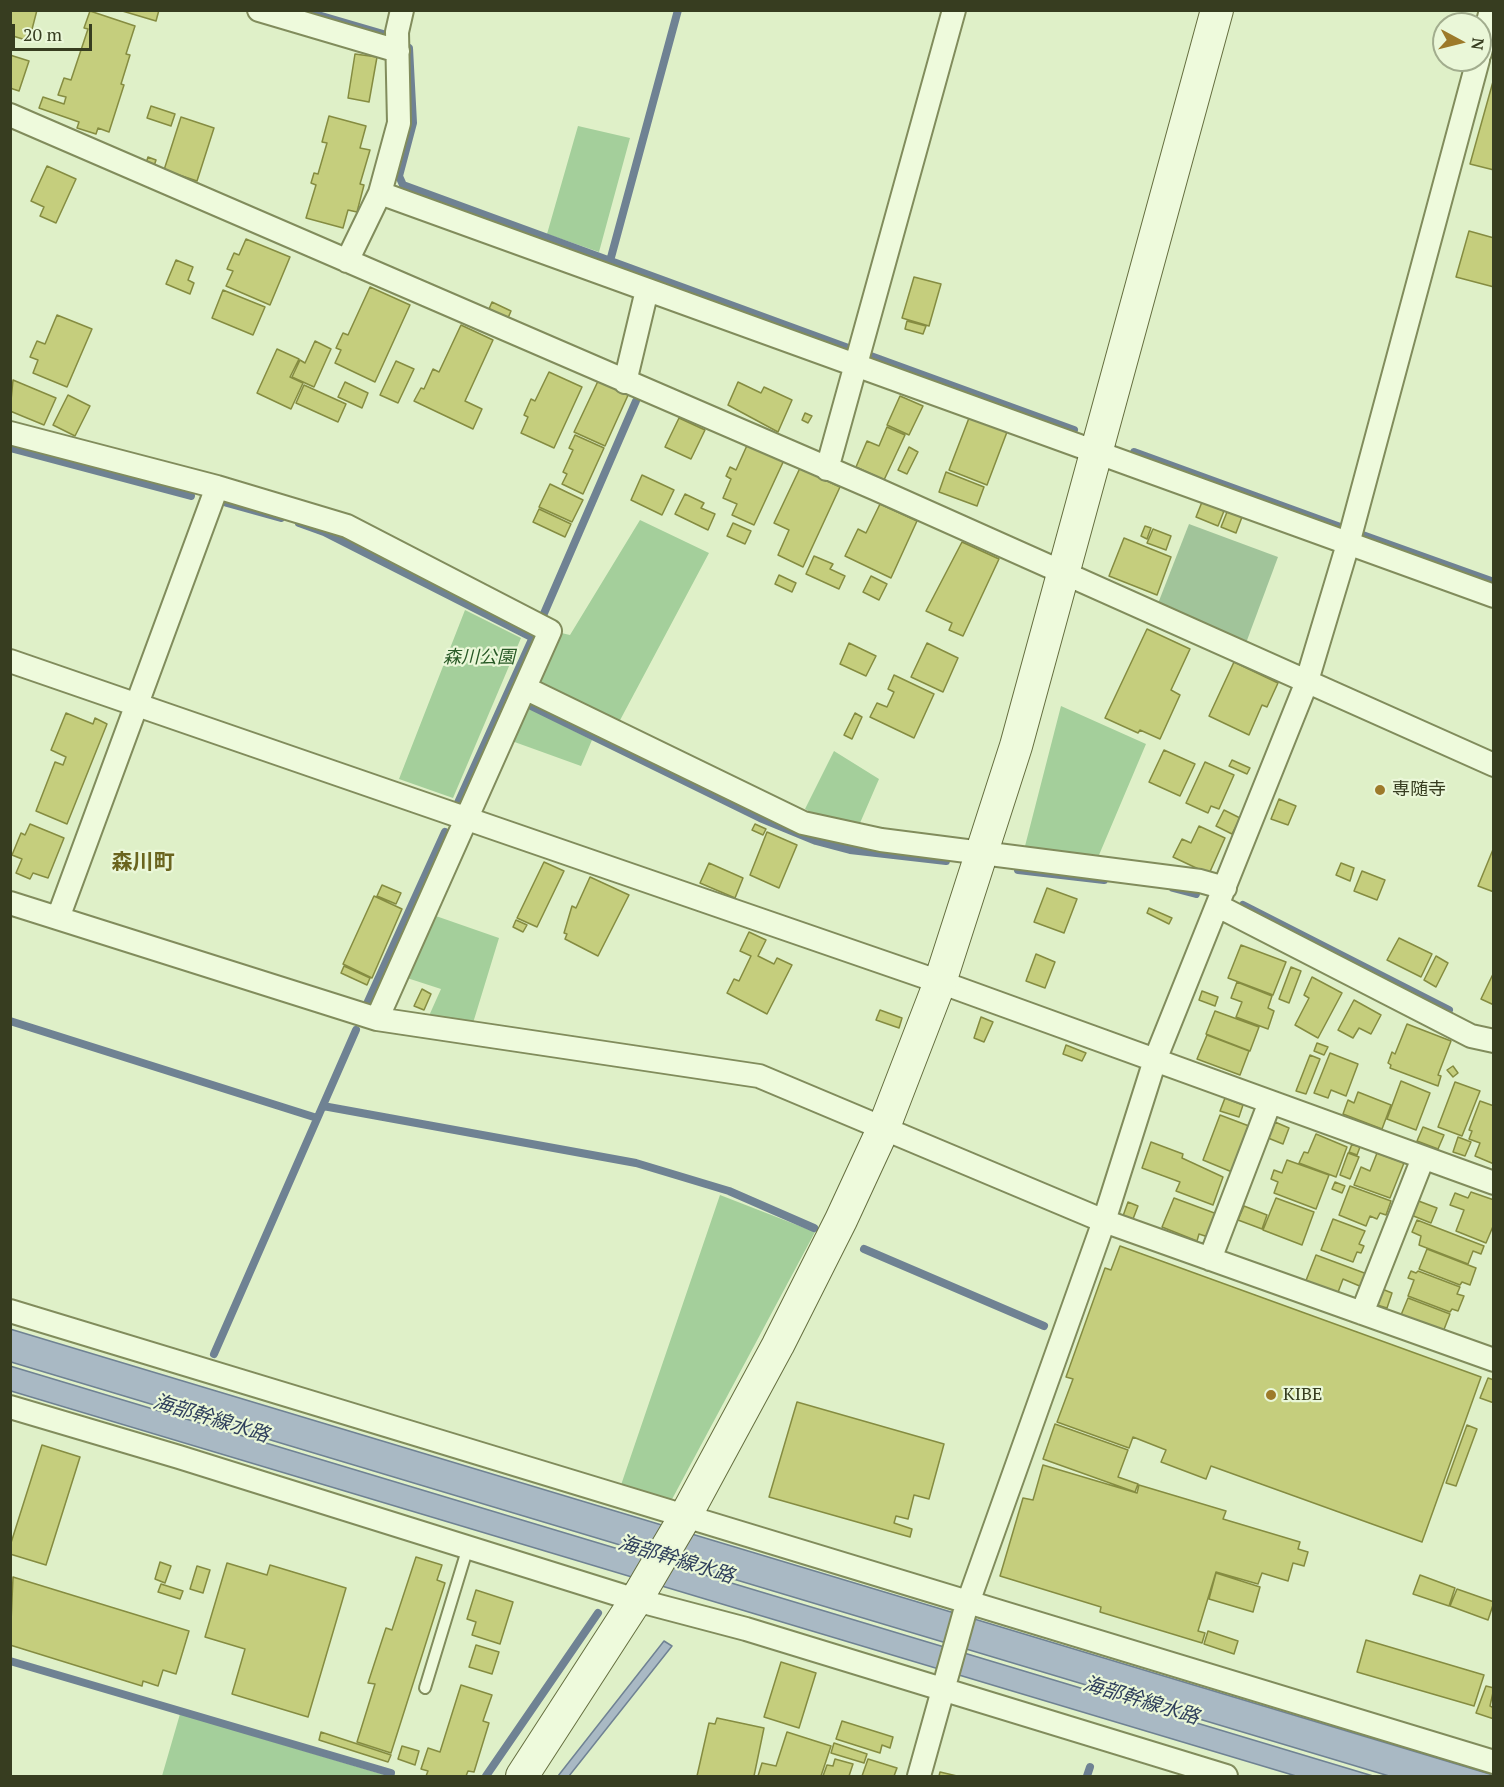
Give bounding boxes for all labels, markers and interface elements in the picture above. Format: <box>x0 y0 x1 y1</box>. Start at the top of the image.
scale bar <box>15 12 94 50</box>
north arrow <box>1432 12 1492 72</box>
text: 20 m <box>23 22 62 46</box>
text: N <box>1466 37 1490 51</box>
park label: 森川公園 <box>443 647 515 669</box>
place label: 専随寺 <box>1392 779 1446 801</box>
marker: 専随寺 <box>1373 783 1387 797</box>
district label: 森川町 <box>112 850 174 876</box>
place label: KIBE <box>1283 1384 1323 1406</box>
marker: KIBE <box>1264 1388 1278 1402</box>
water label: 海部幹線水路 <box>150 1390 272 1448</box>
water label: 海部幹線水路 <box>615 1531 737 1589</box>
water label: 海部幹線水路 <box>1080 1672 1202 1730</box>

